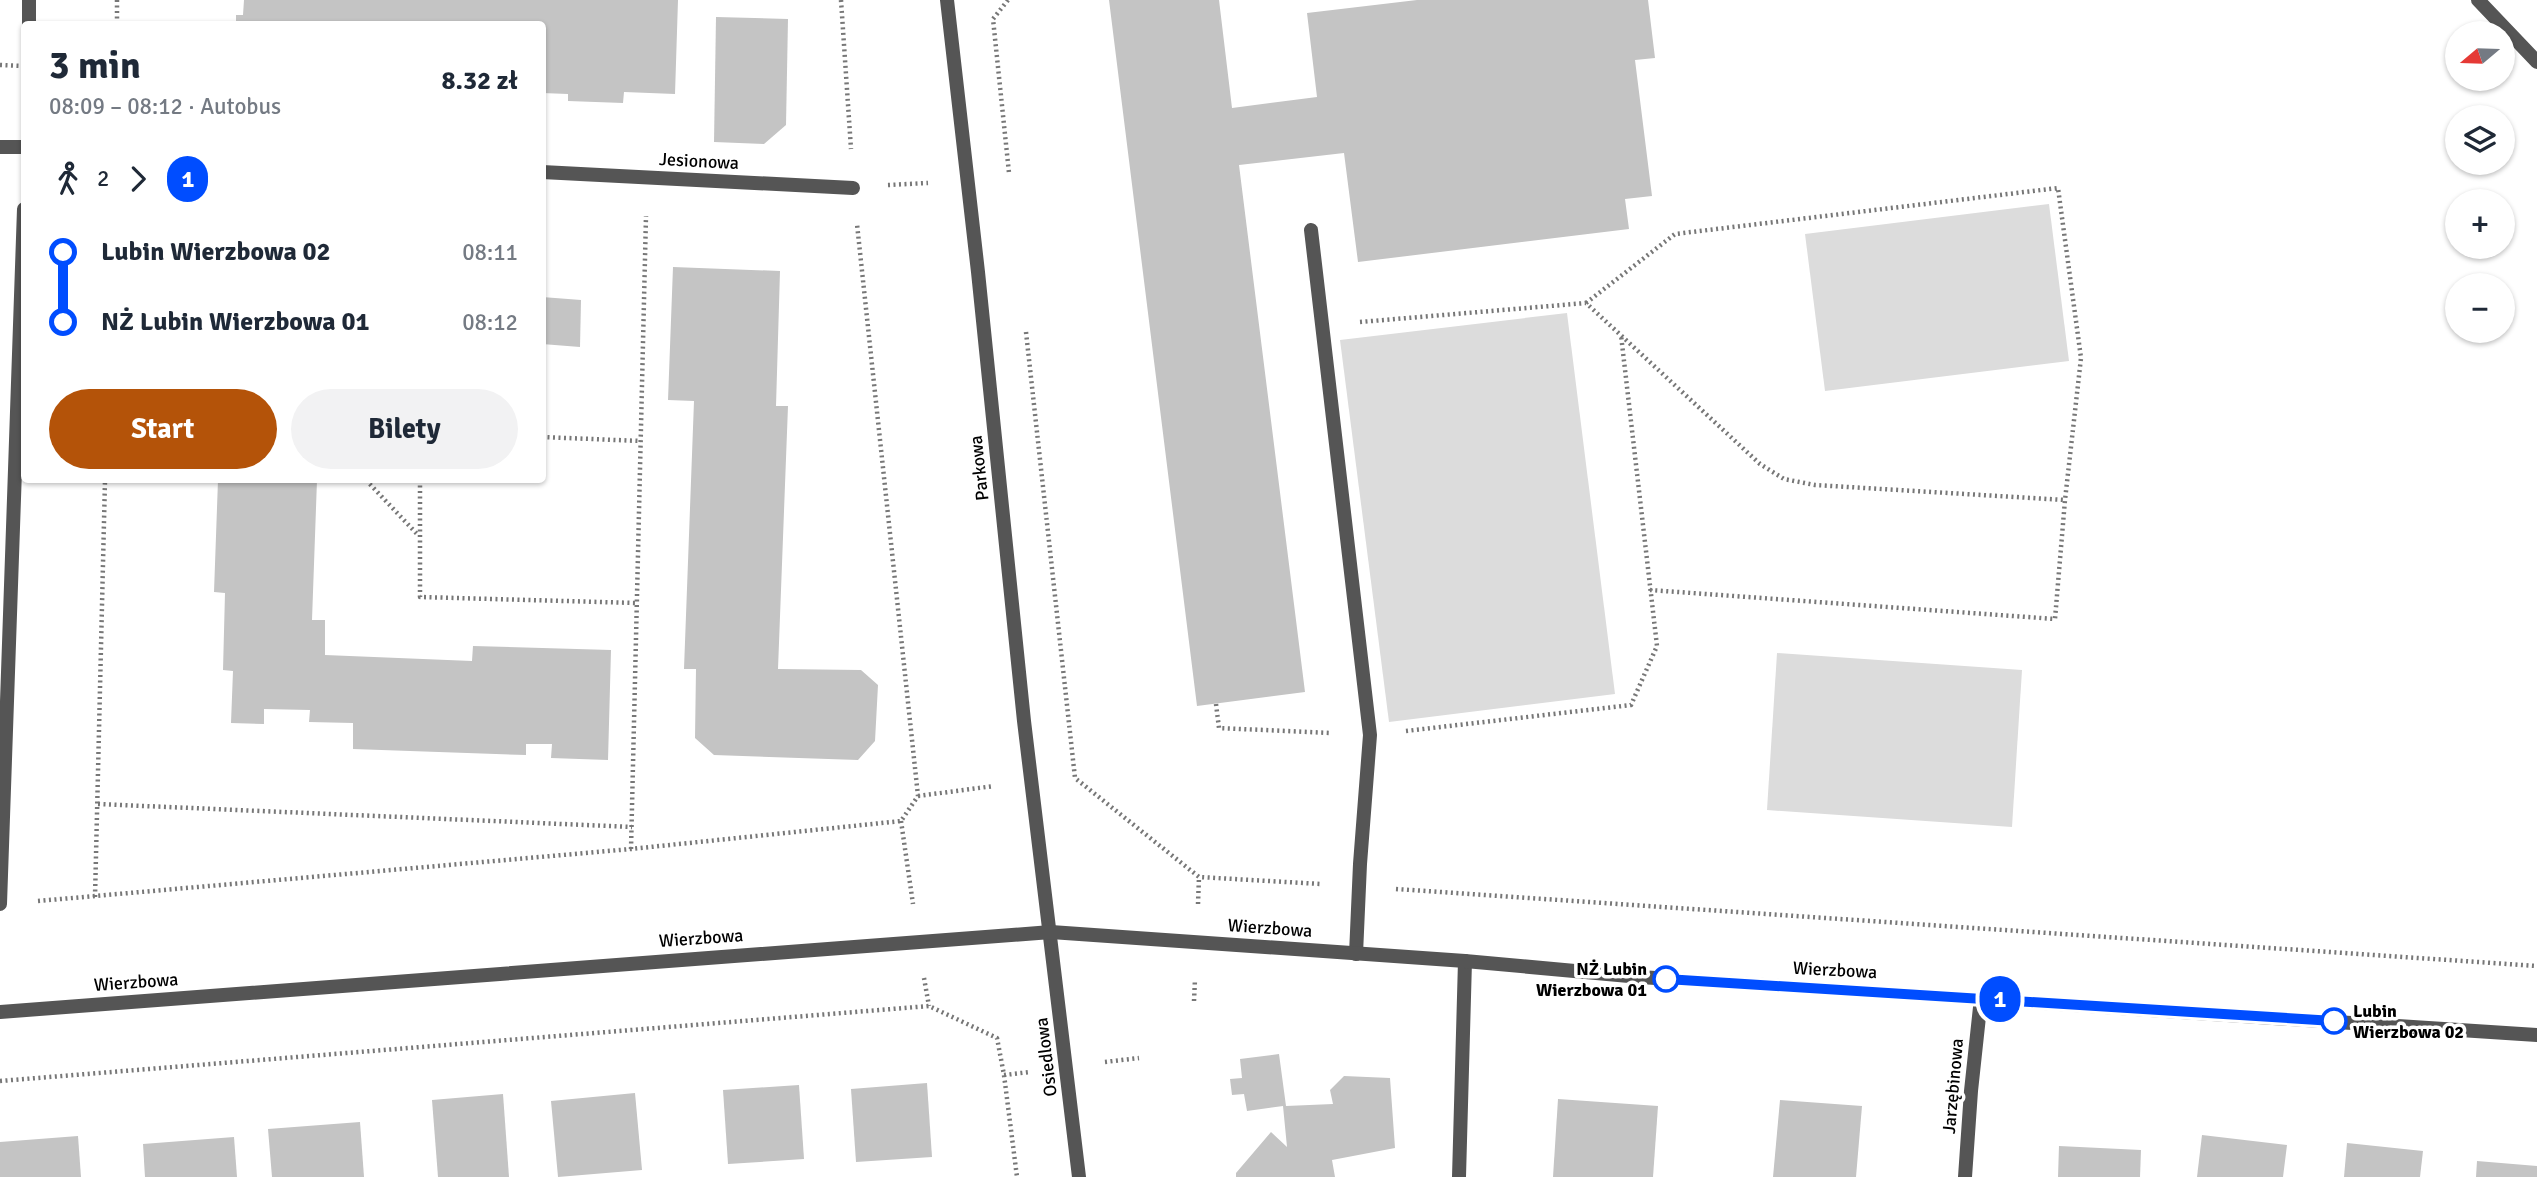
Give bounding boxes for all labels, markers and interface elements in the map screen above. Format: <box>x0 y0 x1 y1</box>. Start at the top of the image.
north arrow <box>2445 21 2515 91</box>
map controls <box>2445 21 2515 343</box>
text: 3 min <box>49 42 141 89</box>
text: 8.32 zł <box>442 65 518 97</box>
text: 08:09 – 08:12 · Autobus <box>49 92 281 121</box>
button: layers <box>2445 105 2515 175</box>
street label: Jesionowa <box>658 148 740 174</box>
icon: walk <box>49 160 87 198</box>
icon: forward <box>119 160 157 198</box>
text: 2 <box>97 164 109 193</box>
text: 1 <box>181 164 194 194</box>
button: + <box>2445 189 2515 259</box>
text: Lubin Wierzbowa 02 <box>101 236 331 268</box>
text: 08:11 <box>462 238 518 267</box>
button: − <box>2445 273 2515 343</box>
text: NŻ Lubin Wierzbowa 01 <box>101 306 370 338</box>
text: 08:12 <box>462 308 518 337</box>
button: Start <box>49 389 277 469</box>
button: Bilety <box>291 389 518 469</box>
street label: Parkowa <box>965 434 993 502</box>
street label: Wierzbowa <box>1227 914 1313 942</box>
street label: Wierzbowa <box>658 924 744 952</box>
street label: Wierzbowa <box>1792 957 1878 983</box>
place label: NŻ Lubin Wierzbowa 01 <box>1536 958 1647 1001</box>
marker: NŻ Lubin Wierzbowa 01 <box>1653 966 1679 992</box>
street label: Wierzbowa <box>93 968 179 996</box>
line badge: 1 <box>1977 976 2023 1022</box>
text: 1 <box>1994 984 2006 1014</box>
place label: Lubin Wierzbowa 02 <box>2353 1000 2464 1043</box>
marker: Lubin Wierzbowa 02 <box>2321 1008 2347 1034</box>
street label: Osiedlowa <box>1030 1016 1062 1098</box>
street label: Jarzębinowa <box>1938 1037 1968 1135</box>

